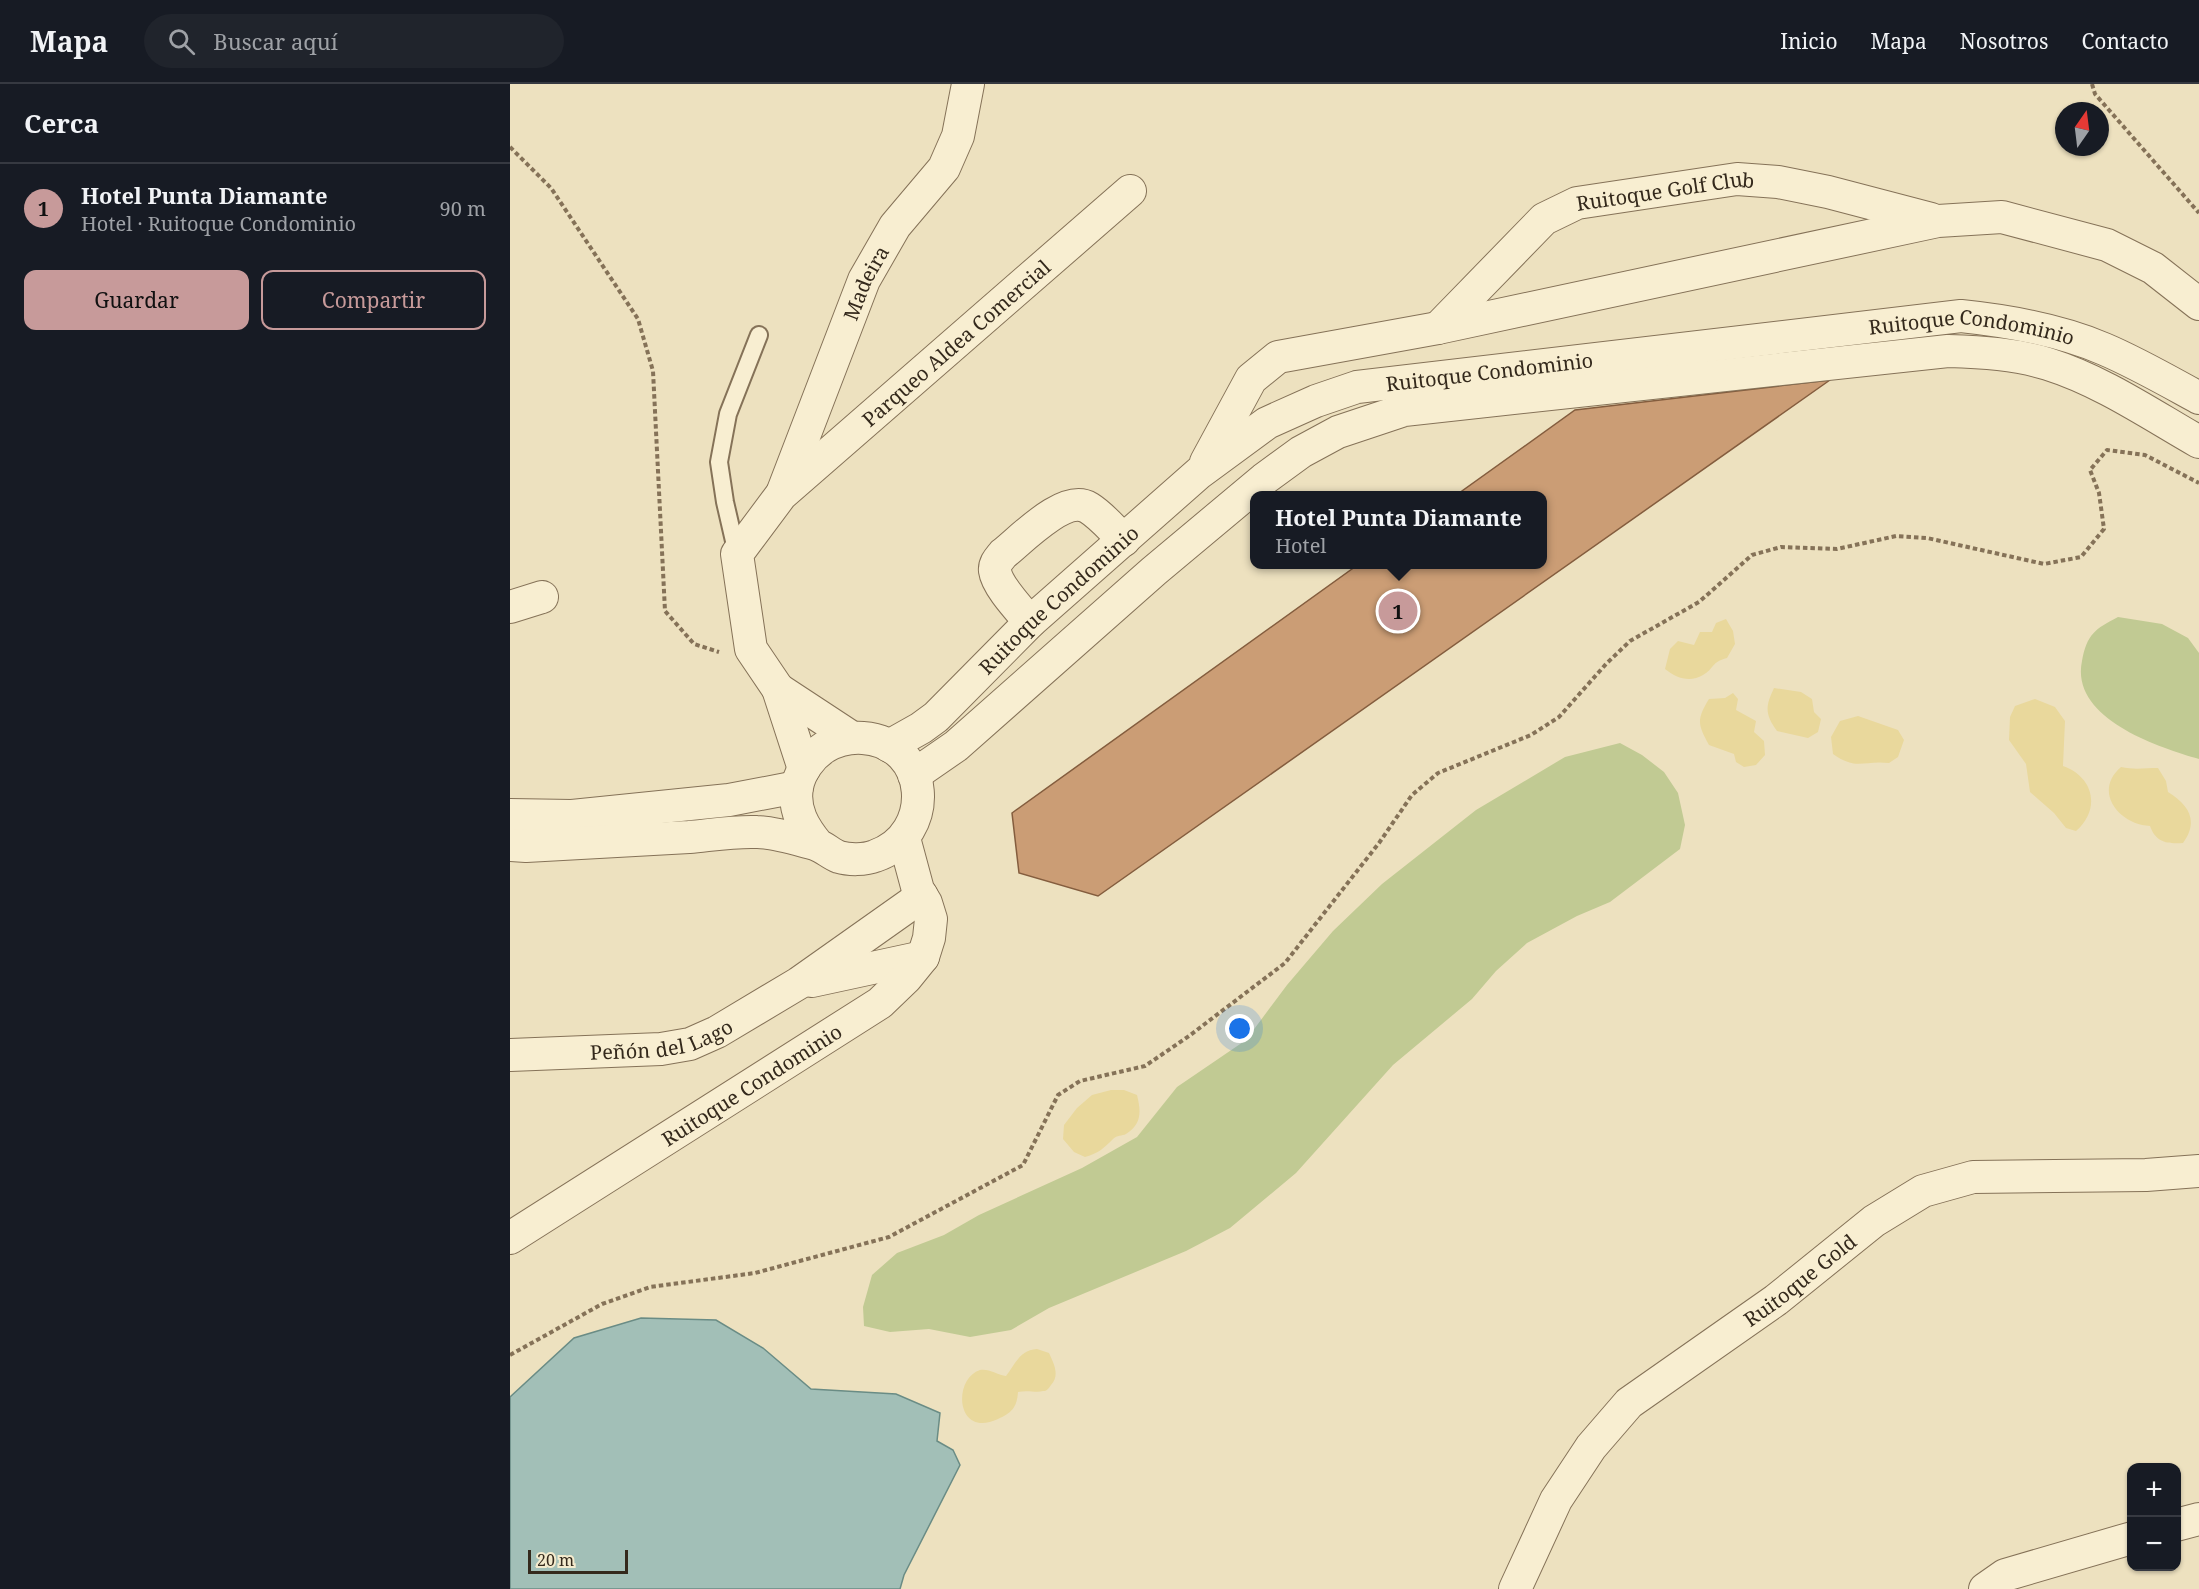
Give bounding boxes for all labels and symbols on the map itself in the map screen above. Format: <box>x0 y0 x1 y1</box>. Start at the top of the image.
north arrow <box>2055 102 2109 156</box>
street label: Ruitoque Golf Club <box>1574 165 1755 216</box>
street label: Madeira <box>836 240 895 324</box>
street label: Parqueo Aldea Comercial <box>856 253 1056 432</box>
street label: Ruitoque Condominio <box>1867 302 2078 351</box>
street label: Ruitoque Condominio <box>1384 346 1594 397</box>
street label: Ruitoque Condominio <box>972 519 1144 680</box>
pin: 1 <box>1378 588 1418 634</box>
street label: Peñón del Lago <box>590 1012 737 1065</box>
your location <box>1225 1014 1254 1043</box>
street label: Ruitoque Condominio <box>656 1017 847 1152</box>
street label: Ruitoque Gold <box>1738 1227 1861 1332</box>
scale bar <box>528 1547 628 1574</box>

